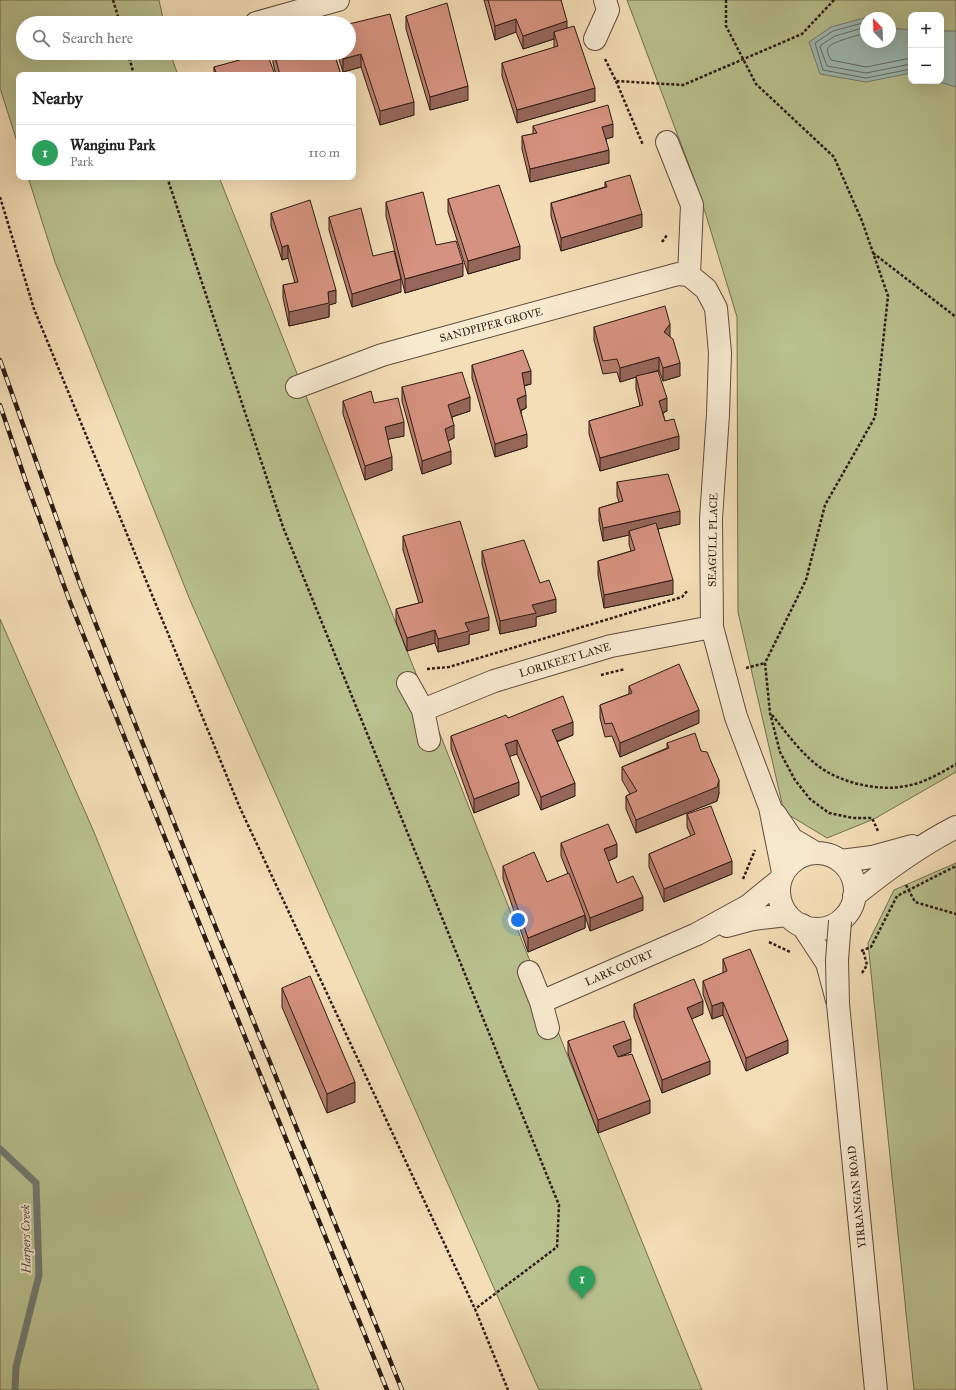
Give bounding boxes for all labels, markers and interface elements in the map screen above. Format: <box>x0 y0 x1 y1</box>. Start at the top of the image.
north arrow <box>860 12 896 48</box>
map controls <box>908 12 944 84</box>
button: + <box>908 12 944 48</box>
search box <box>16 16 356 60</box>
icon: search <box>30 27 52 49</box>
text: Search here <box>62 29 133 47</box>
button: − <box>908 48 944 84</box>
text: Nearby <box>32 88 83 109</box>
text: Wanginu Park <box>70 136 155 154</box>
text: 1 <box>42 145 48 161</box>
text: 110 m <box>308 145 340 161</box>
text: Park <box>70 154 94 170</box>
street label: SANDPIPER GROVE <box>438 305 544 345</box>
street label: SEAGULL PLACE <box>706 493 720 587</box>
street label: LORIKEET LANE <box>517 640 613 680</box>
your location <box>508 910 528 930</box>
street label: LARK COURT <box>583 947 656 989</box>
street label: YIRRANGAN ROAD <box>845 1145 869 1249</box>
water label: Harpers Creek <box>18 1204 35 1275</box>
pin: 1 <box>569 1266 595 1299</box>

